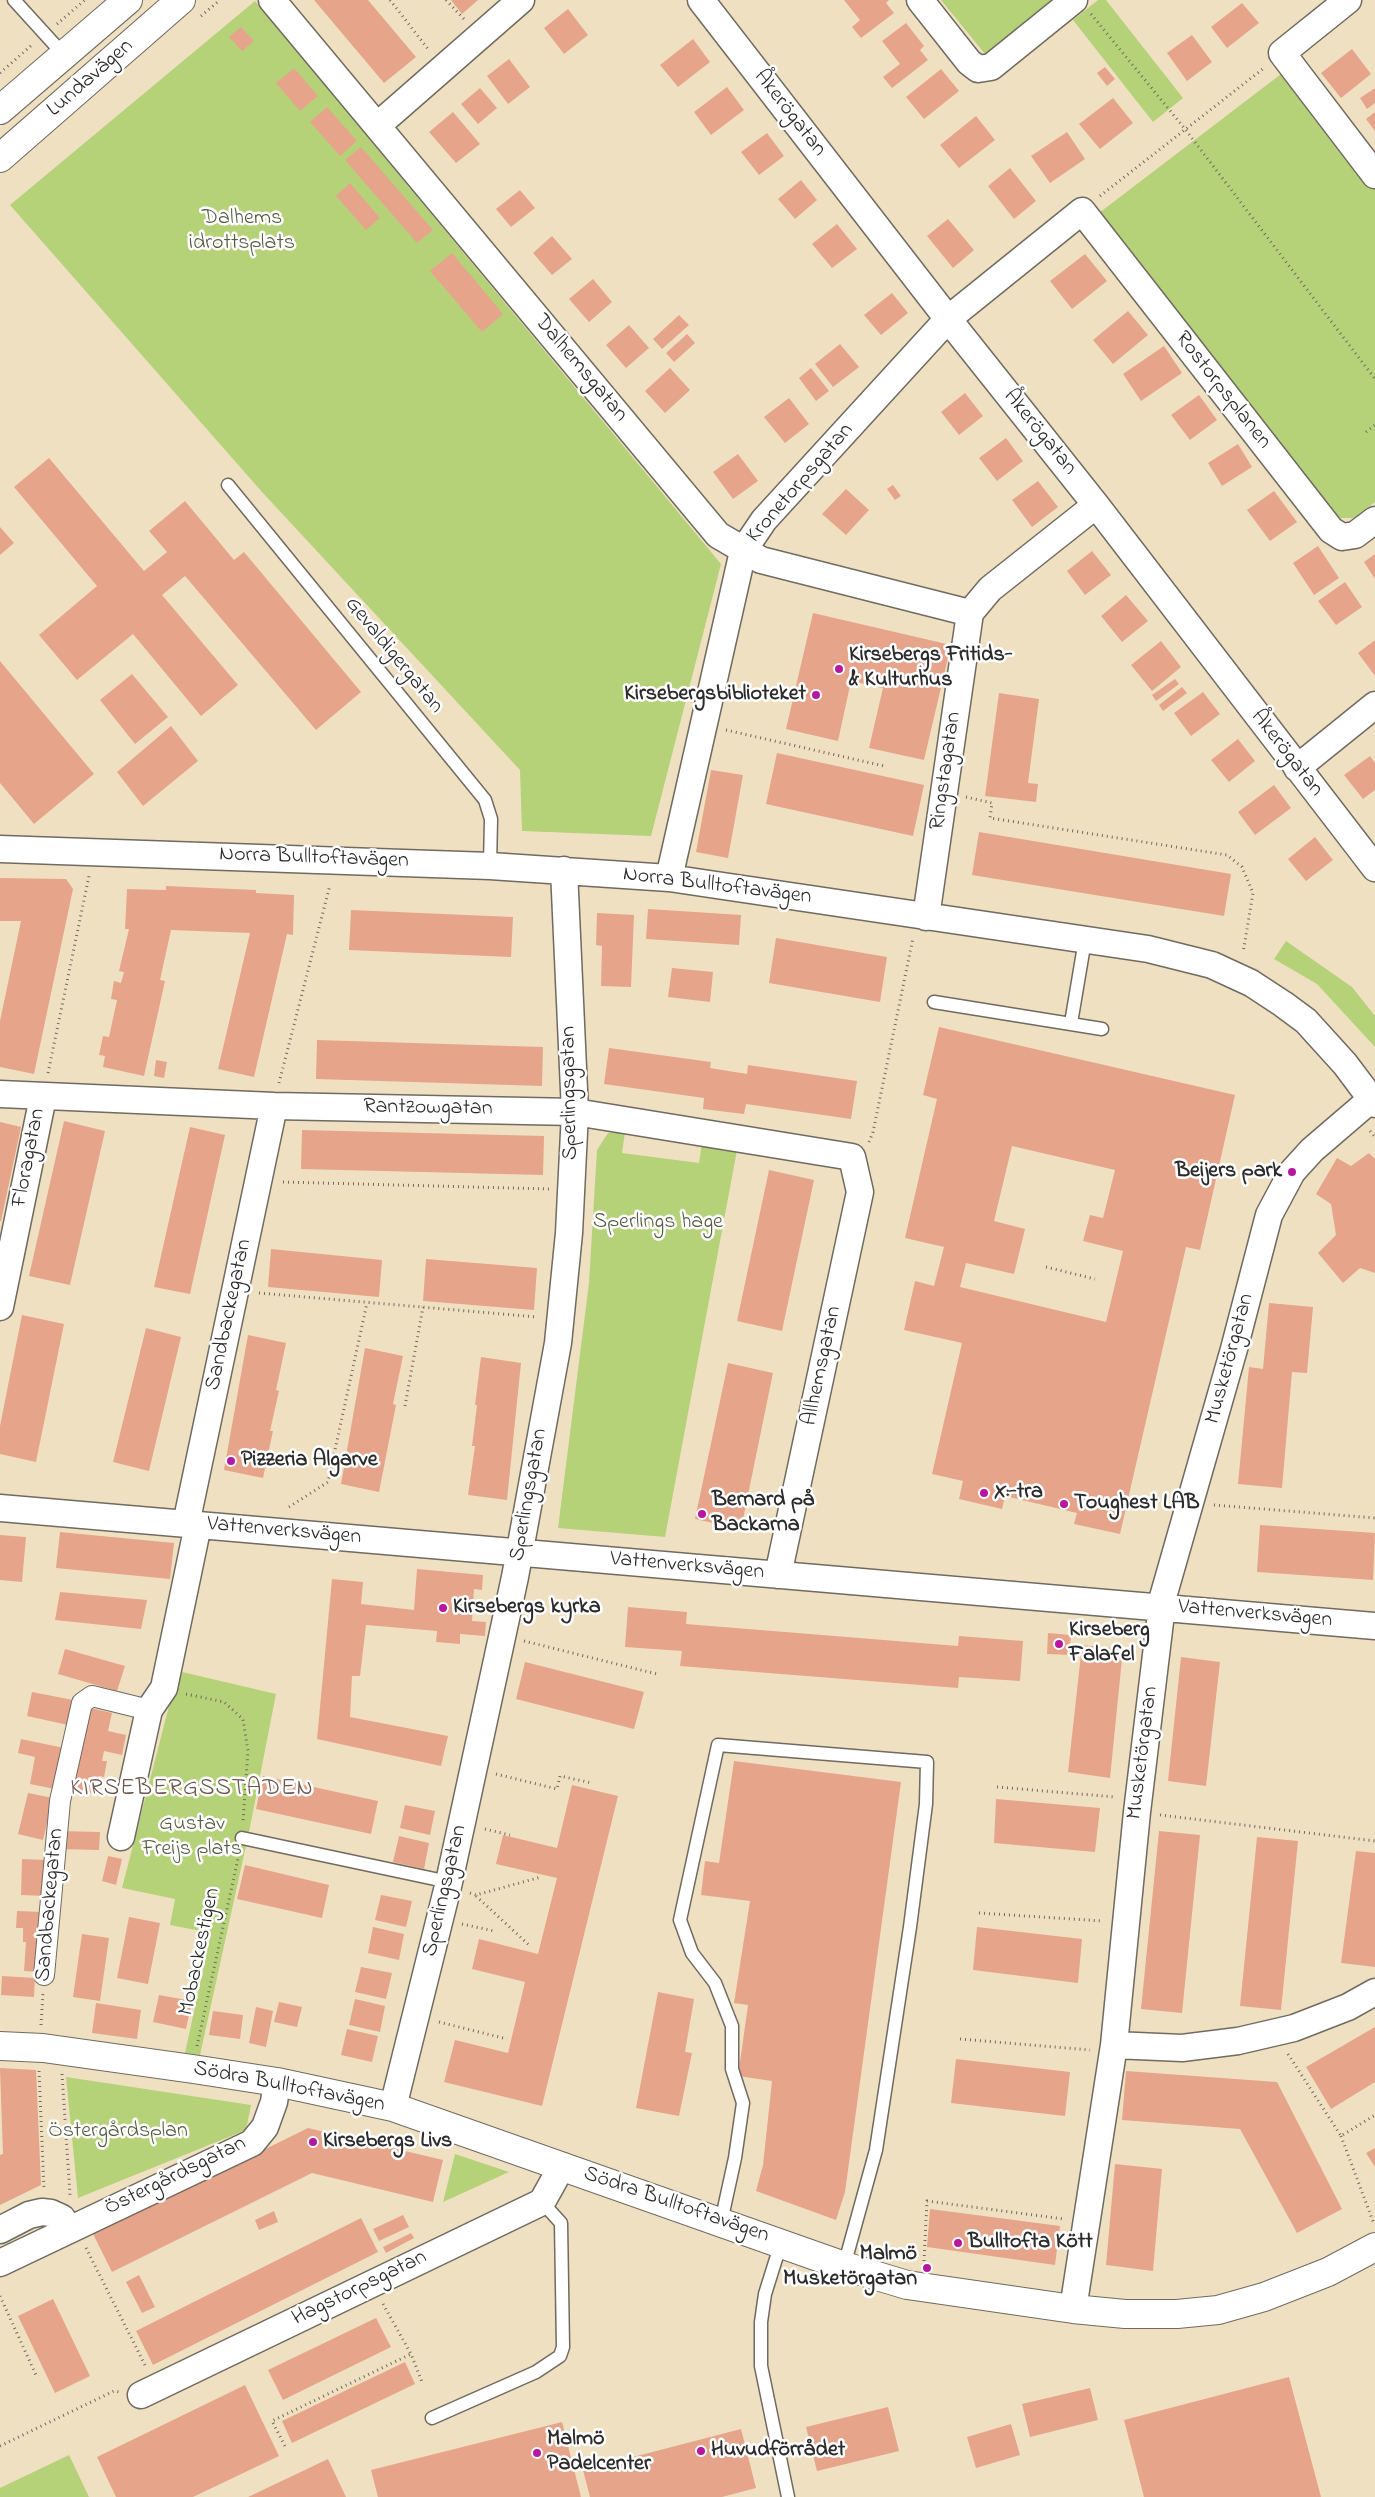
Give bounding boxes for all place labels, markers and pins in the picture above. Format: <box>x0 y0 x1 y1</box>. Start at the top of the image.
place label: Kirsebergs Fritids- & Kulturhus <box>849 643 1013 694</box>
marker: Kirsebergs Fritids- & Kulturhus <box>833 663 845 675</box>
place label: Kirsebergsbiblioteket <box>624 682 806 708</box>
marker: Kirsebergsbiblioteket <box>810 689 822 701</box>
place label: Beijers park <box>1175 1159 1282 1185</box>
marker: Beijers park <box>1286 1166 1298 1178</box>
place label: Pizzeria Algarve <box>241 1448 378 1474</box>
marker: Pizzeria Algarve <box>225 1455 237 1467</box>
place label: X:-tra <box>994 1480 1043 1506</box>
marker: X:-tra <box>978 1487 990 1499</box>
place label: Bernard på Backarna <box>712 1488 815 1540</box>
place label: Toughest LAB <box>1074 1491 1200 1517</box>
marker: Toughest LAB <box>1058 1498 1070 1510</box>
marker: Bernard på Backarna <box>696 1508 708 1520</box>
place label: Kirsebergs kyrka <box>453 1595 601 1621</box>
marker: Kirsebergs kyrka <box>437 1602 449 1614</box>
place label: Kirseberg Falafel <box>1069 1618 1150 1670</box>
marker: Kirseberg Falafel <box>1053 1638 1065 1650</box>
place label: Kirsebergs Livs <box>323 2129 452 2155</box>
marker: Kirsebergs Livs <box>307 2136 319 2148</box>
place label: Bulltofta Kött <box>968 2230 1093 2256</box>
marker: Bulltofta Kött <box>952 2237 964 2249</box>
place label: Malmö Musketörgatan <box>783 2242 917 2294</box>
marker: Malmö Musketörgatan <box>921 2262 933 2274</box>
place label: Malmö Padelcenter <box>547 2427 651 2478</box>
place label: Huvudförrådet <box>711 2438 845 2464</box>
marker: Huvudförrådet <box>695 2445 707 2457</box>
marker: Malmö Padelcenter <box>531 2447 543 2459</box>

